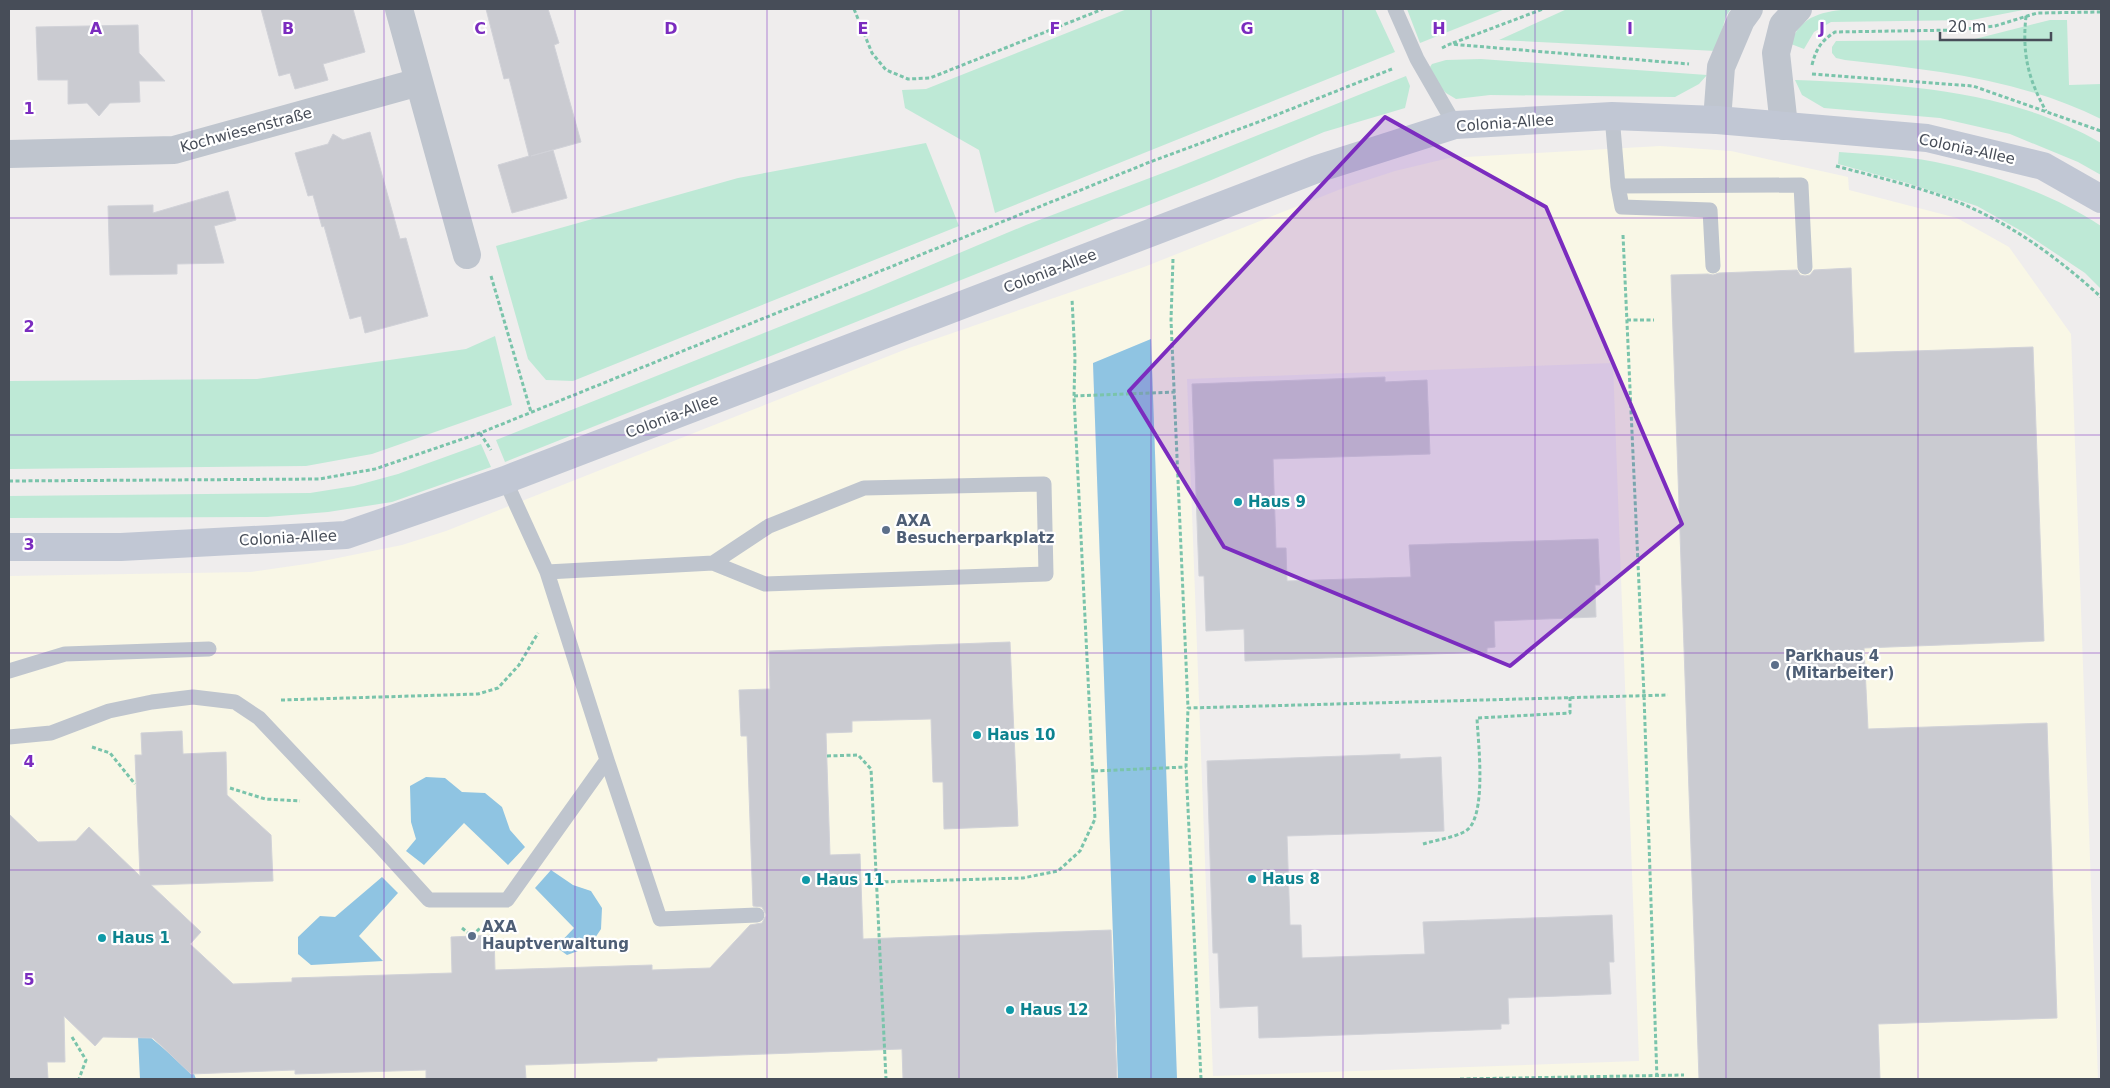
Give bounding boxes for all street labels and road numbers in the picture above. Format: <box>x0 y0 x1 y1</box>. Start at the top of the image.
street label: Kochwiesenstraße <box>178 104 314 156</box>
street label: Colonia-Allee <box>1455 111 1555 135</box>
street label: Colonia-Allee <box>1917 130 2017 168</box>
street label: Colonia-Allee <box>1001 245 1099 297</box>
street label: Colonia-Allee <box>623 390 721 442</box>
street label: Colonia-Allee <box>239 526 337 550</box>

